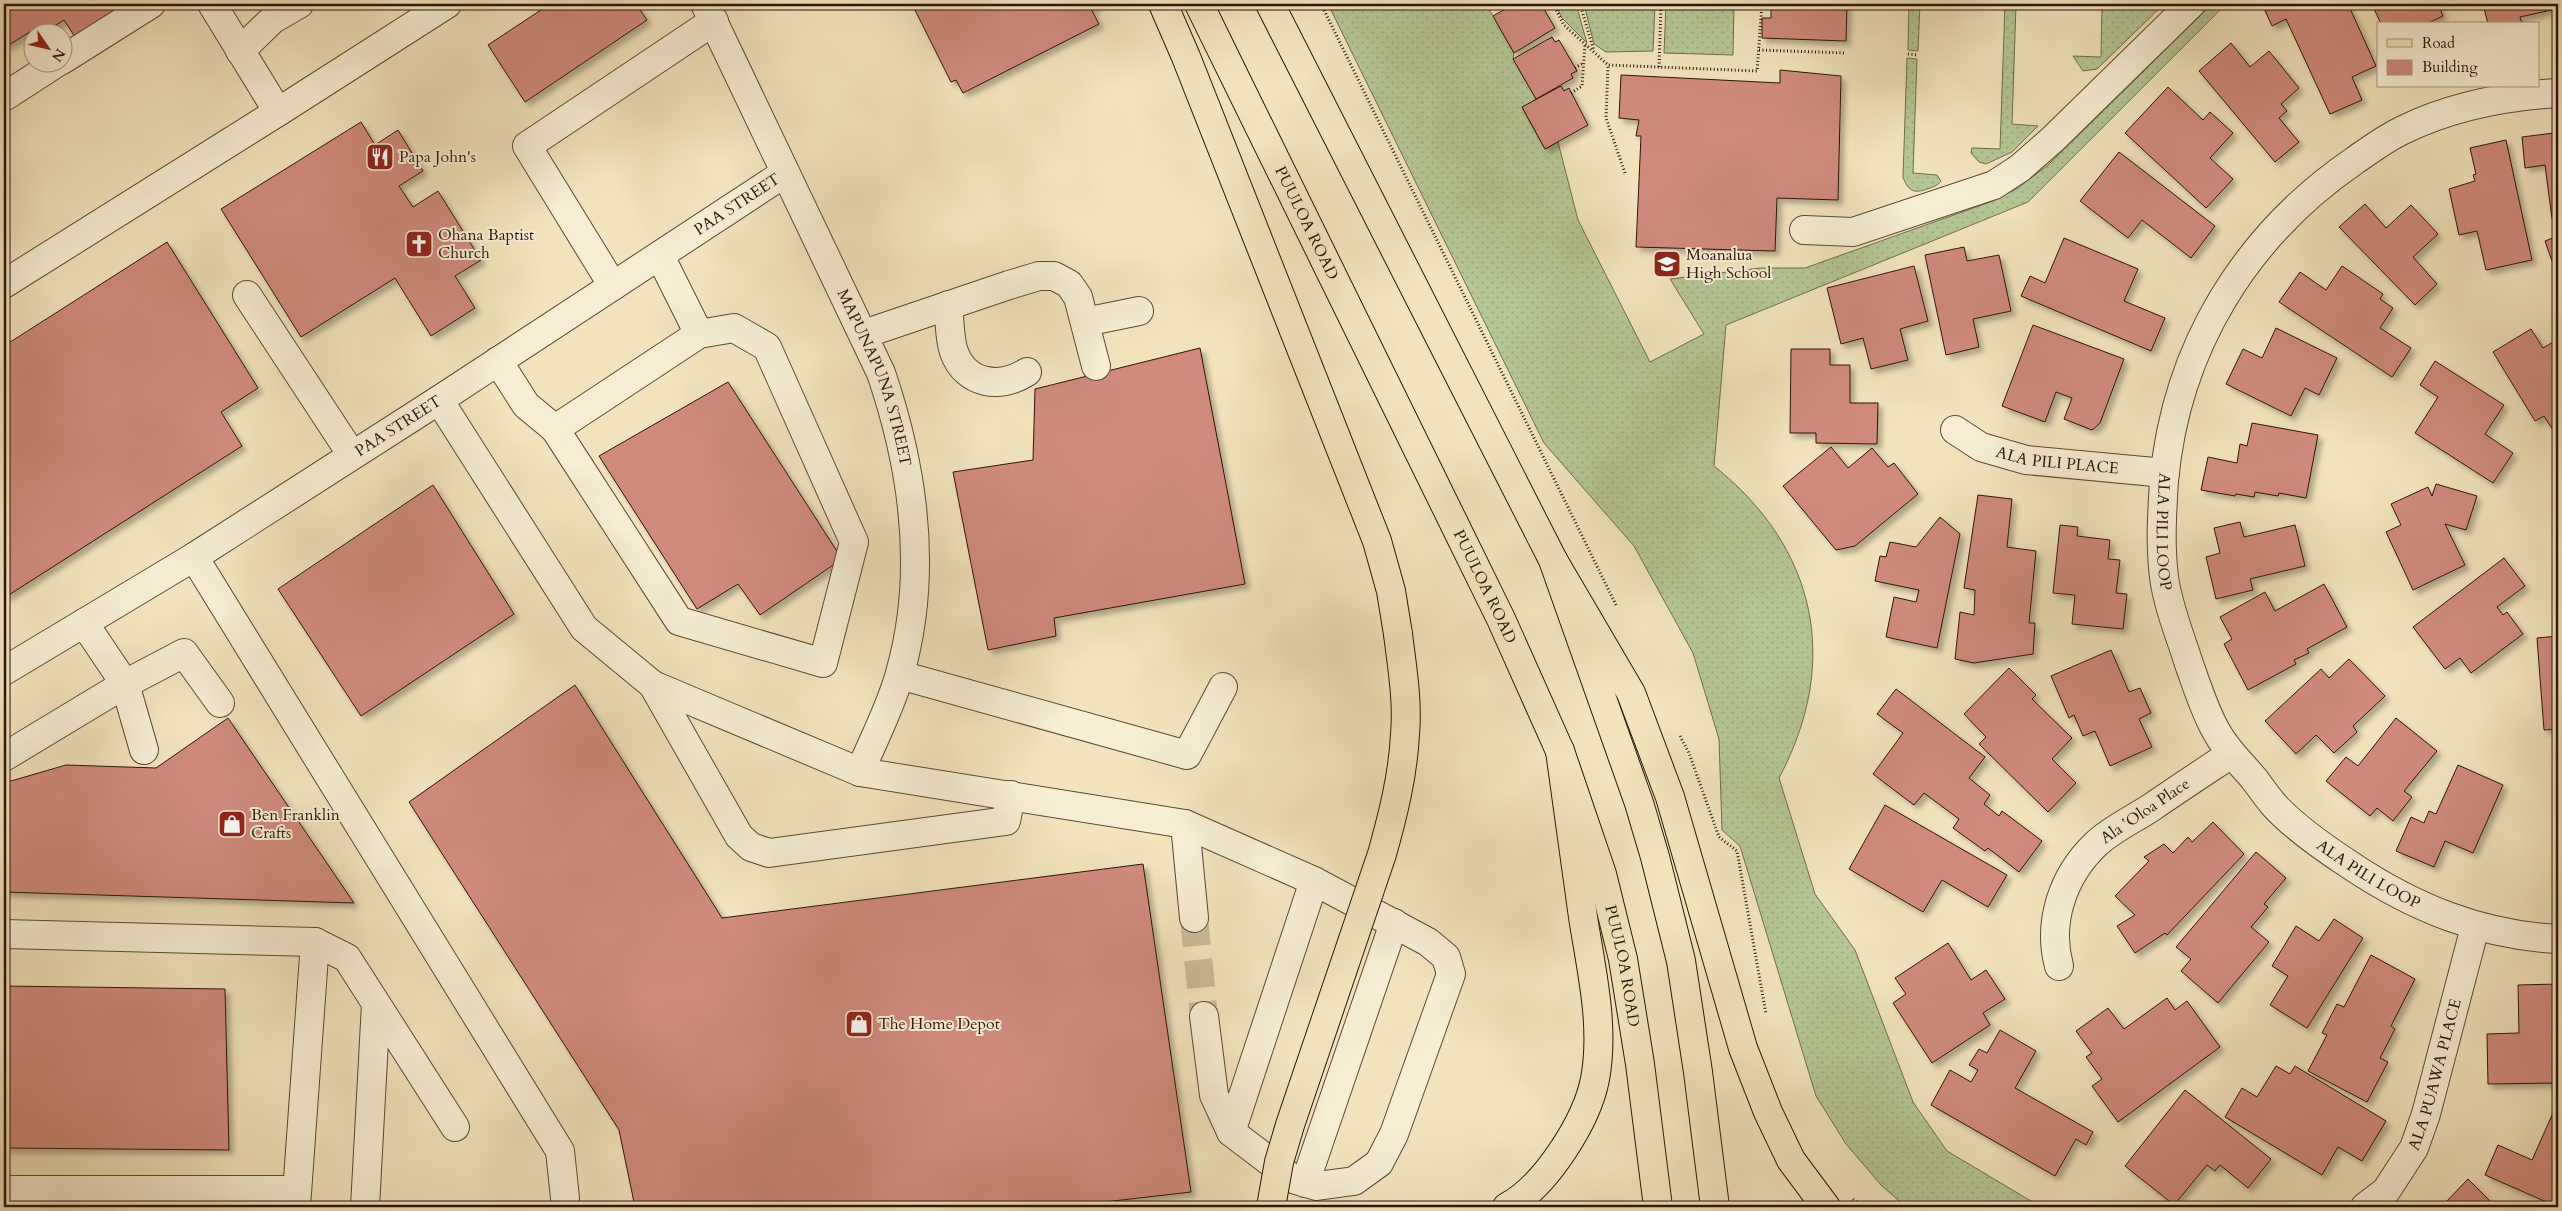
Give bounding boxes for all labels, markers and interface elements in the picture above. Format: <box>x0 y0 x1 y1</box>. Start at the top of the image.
north arrow <box>22 22 72 72</box>
legend <box>2377 22 2540 88</box>
text: Road <box>2422 33 2455 53</box>
text: N <box>47 45 70 65</box>
text: Building <box>2422 57 2478 77</box>
restaurant icon: Papa John's <box>365 142 395 172</box>
place label: Papa John's <box>399 146 476 168</box>
street label: PUULOA ROAD <box>1269 162 1344 284</box>
street label: PAA STREET <box>690 168 785 241</box>
place label: Ohana Baptist Church <box>438 224 534 264</box>
church icon: Ohana Baptist Church <box>404 229 434 259</box>
place label: Moanalua High School <box>1686 244 1771 284</box>
school or university icon: Moanalua High School <box>1652 249 1682 279</box>
street label: MAPUNAPUNA STREET <box>831 285 917 468</box>
street label: PAA STREET <box>351 390 446 462</box>
street label: ALA PILI PLACE <box>1993 441 2120 480</box>
street label: ALA PILI LOOP <box>2151 472 2177 593</box>
street label: PUULOA ROAD <box>1448 526 1522 647</box>
street label: Ala ʻOloa Place <box>2096 773 2194 849</box>
place label: Ben Franklin Crafts <box>251 804 340 844</box>
shop icon: Ben Franklin Crafts <box>217 809 247 839</box>
street label: ALA PILI LOOP <box>2312 834 2424 914</box>
street label: PUULOA ROAD <box>1599 903 1645 1029</box>
street label: ALA PUAWA PLACE <box>2403 996 2467 1154</box>
shop icon: The Home Depot <box>844 1009 874 1039</box>
place label: The Home Depot <box>878 1013 1000 1035</box>

